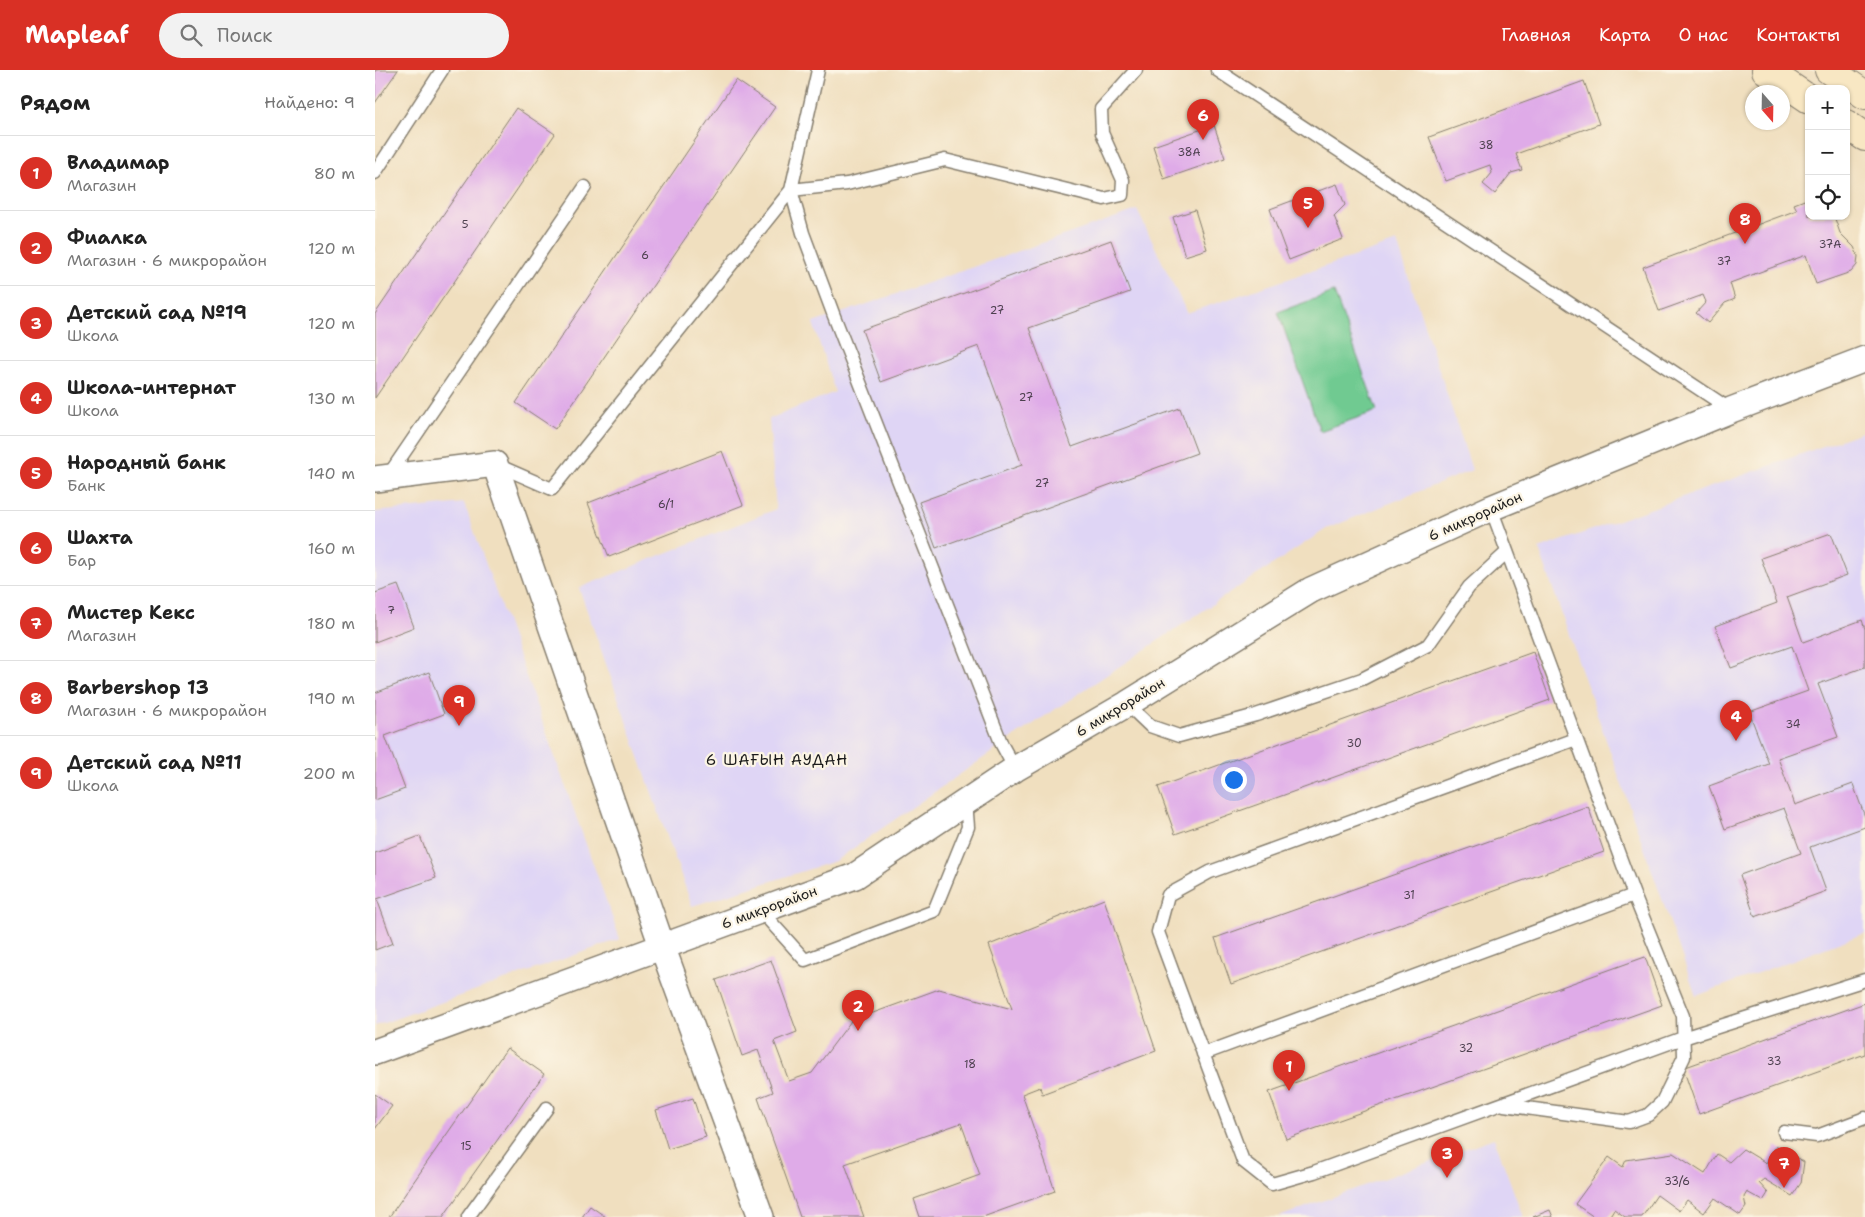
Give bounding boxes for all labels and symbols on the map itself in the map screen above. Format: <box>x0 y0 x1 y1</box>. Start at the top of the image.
north arrow <box>1745 85 1790 130</box>
pin: 6 <box>1187 99 1219 140</box>
house number: 38 <box>1478 138 1494 153</box>
house number: 38А <box>1177 145 1201 160</box>
pin: 5 <box>1292 187 1324 228</box>
pin: 8 <box>1729 203 1761 244</box>
house number: 5 <box>462 217 469 232</box>
house number: 37А <box>1819 237 1841 252</box>
house number: 6 <box>641 248 649 263</box>
house number: 37 <box>1717 254 1732 269</box>
house number: 27 <box>990 303 1005 318</box>
house number: 27 <box>1019 390 1034 405</box>
house number: 27 <box>1035 476 1050 491</box>
street label: 6 микрорайон <box>1425 487 1525 545</box>
house number: 6/1 <box>658 497 674 512</box>
house number: 7 <box>387 603 395 618</box>
street label: 6 микрорайон <box>1072 673 1168 741</box>
pin: 9 <box>443 685 475 726</box>
pin: 4 <box>1720 700 1752 741</box>
house number: 34 <box>1786 717 1801 732</box>
house number: 30 <box>1346 736 1362 751</box>
district label: 6 ШАҒЫН АУДАН <box>706 750 848 770</box>
your location <box>1221 767 1247 793</box>
street label: 6 микрорайон <box>719 881 819 933</box>
house number: 31 <box>1403 888 1415 903</box>
pin: 2 <box>842 990 874 1031</box>
house number: 32 <box>1459 1041 1473 1056</box>
pin: 1 <box>1273 1050 1305 1091</box>
house number: 33 <box>1767 1054 1781 1069</box>
house number: 18 <box>964 1057 976 1072</box>
pin: 3 <box>1431 1137 1463 1178</box>
house number: 15 <box>460 1139 472 1154</box>
pin: 7 <box>1768 1147 1800 1188</box>
house number: 33/6 <box>1664 1174 1690 1189</box>

